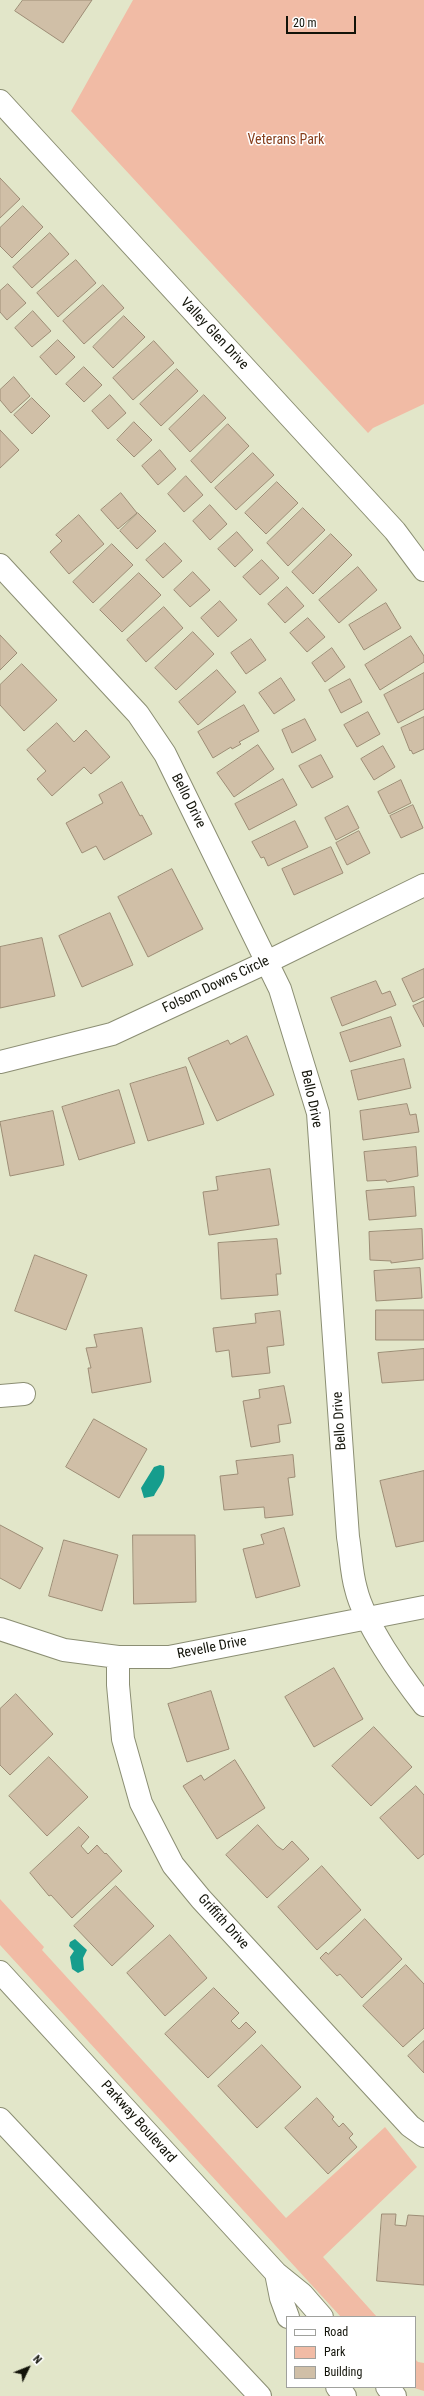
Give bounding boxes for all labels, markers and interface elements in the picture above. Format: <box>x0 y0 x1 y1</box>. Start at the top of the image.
scale bar <box>288 8 358 34</box>
text: 20 m <box>293 16 317 30</box>
park label: Veterans Park <box>248 132 324 148</box>
street label: Valley Glen Drive <box>176 295 252 373</box>
street label: Bello Drive <box>167 771 209 831</box>
street label: Folsom Downs Circle <box>160 953 272 1017</box>
street label: Bello Drive <box>297 1068 325 1130</box>
street label: Bello Drive <box>330 1391 350 1451</box>
street label: Revelle Drive <box>176 1633 248 1663</box>
street label: Griffith Drive <box>194 1891 252 1953</box>
street label: Parkway Boulevard <box>97 2078 179 2166</box>
legend <box>286 2316 416 2388</box>
text: Road <box>324 2325 348 2339</box>
text: Park <box>324 2345 345 2359</box>
north arrow <box>8 2348 48 2388</box>
text: N <box>30 2353 44 2366</box>
text: Building <box>324 2365 362 2379</box>

